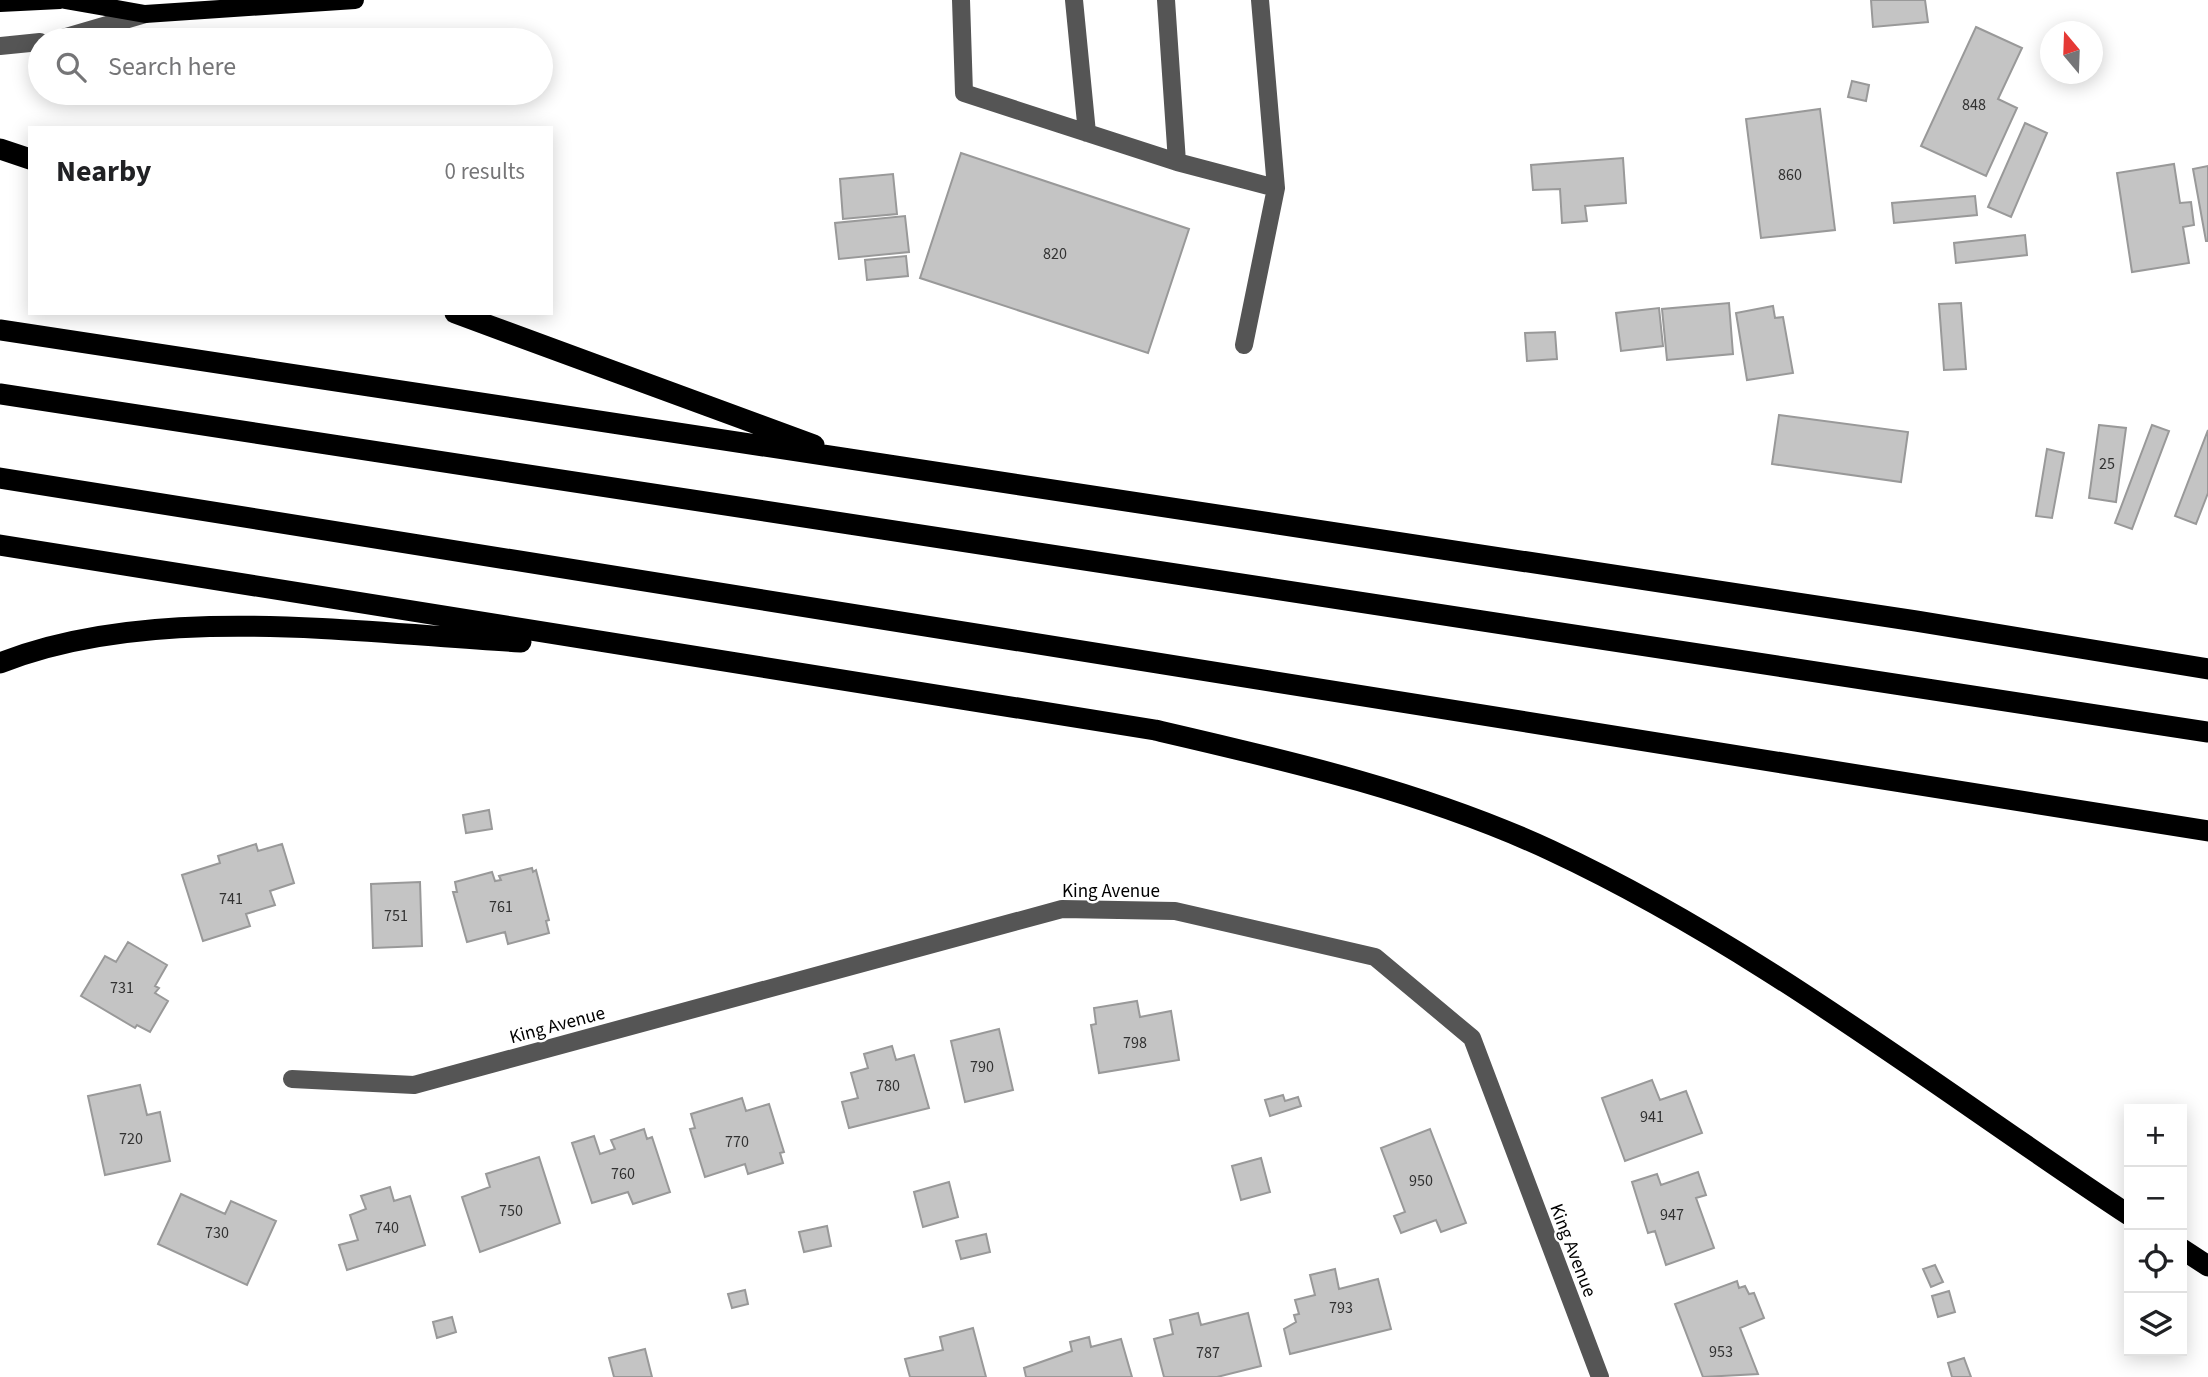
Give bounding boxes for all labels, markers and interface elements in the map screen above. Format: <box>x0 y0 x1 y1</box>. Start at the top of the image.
north arrow <box>2040 21 2103 84</box>
search box <box>28 28 553 105</box>
icon: search <box>52 48 90 86</box>
text: Search here <box>108 48 236 85</box>
house number: 848 <box>1962 94 1986 116</box>
text: Nearby <box>56 150 151 193</box>
text: 0 results <box>445 155 525 188</box>
house number: 860 <box>1778 164 1802 186</box>
house number: 820 <box>1043 243 1067 265</box>
house number: 25 <box>2099 453 2115 475</box>
street label: King Avenue <box>1062 878 1160 905</box>
house number: 741 <box>219 888 243 910</box>
house number: 761 <box>489 896 513 918</box>
house number: 751 <box>384 905 408 927</box>
house number: 731 <box>110 977 134 999</box>
street label: King Avenue <box>507 1000 608 1051</box>
house number: 798 <box>1123 1032 1147 1054</box>
house number: 790 <box>970 1056 994 1078</box>
house number: 780 <box>876 1075 900 1097</box>
map controls <box>2124 1104 2187 1356</box>
button: + <box>2124 1104 2187 1167</box>
house number: 941 <box>1640 1106 1664 1128</box>
house number: 720 <box>119 1128 143 1150</box>
house number: 770 <box>725 1131 749 1153</box>
house number: 760 <box>611 1163 635 1185</box>
button: − <box>2124 1167 2187 1230</box>
house number: 950 <box>1409 1170 1433 1192</box>
house number: 750 <box>499 1200 523 1222</box>
street label: King Avenue <box>1542 1200 1603 1301</box>
house number: 947 <box>1660 1204 1684 1226</box>
house number: 740 <box>375 1217 399 1239</box>
house number: 730 <box>205 1222 229 1244</box>
button: locate <box>2124 1230 2187 1293</box>
button: layers <box>2124 1293 2187 1356</box>
house number: 793 <box>1329 1297 1353 1319</box>
house number: 953 <box>1709 1341 1733 1363</box>
house number: 787 <box>1196 1342 1220 1364</box>

